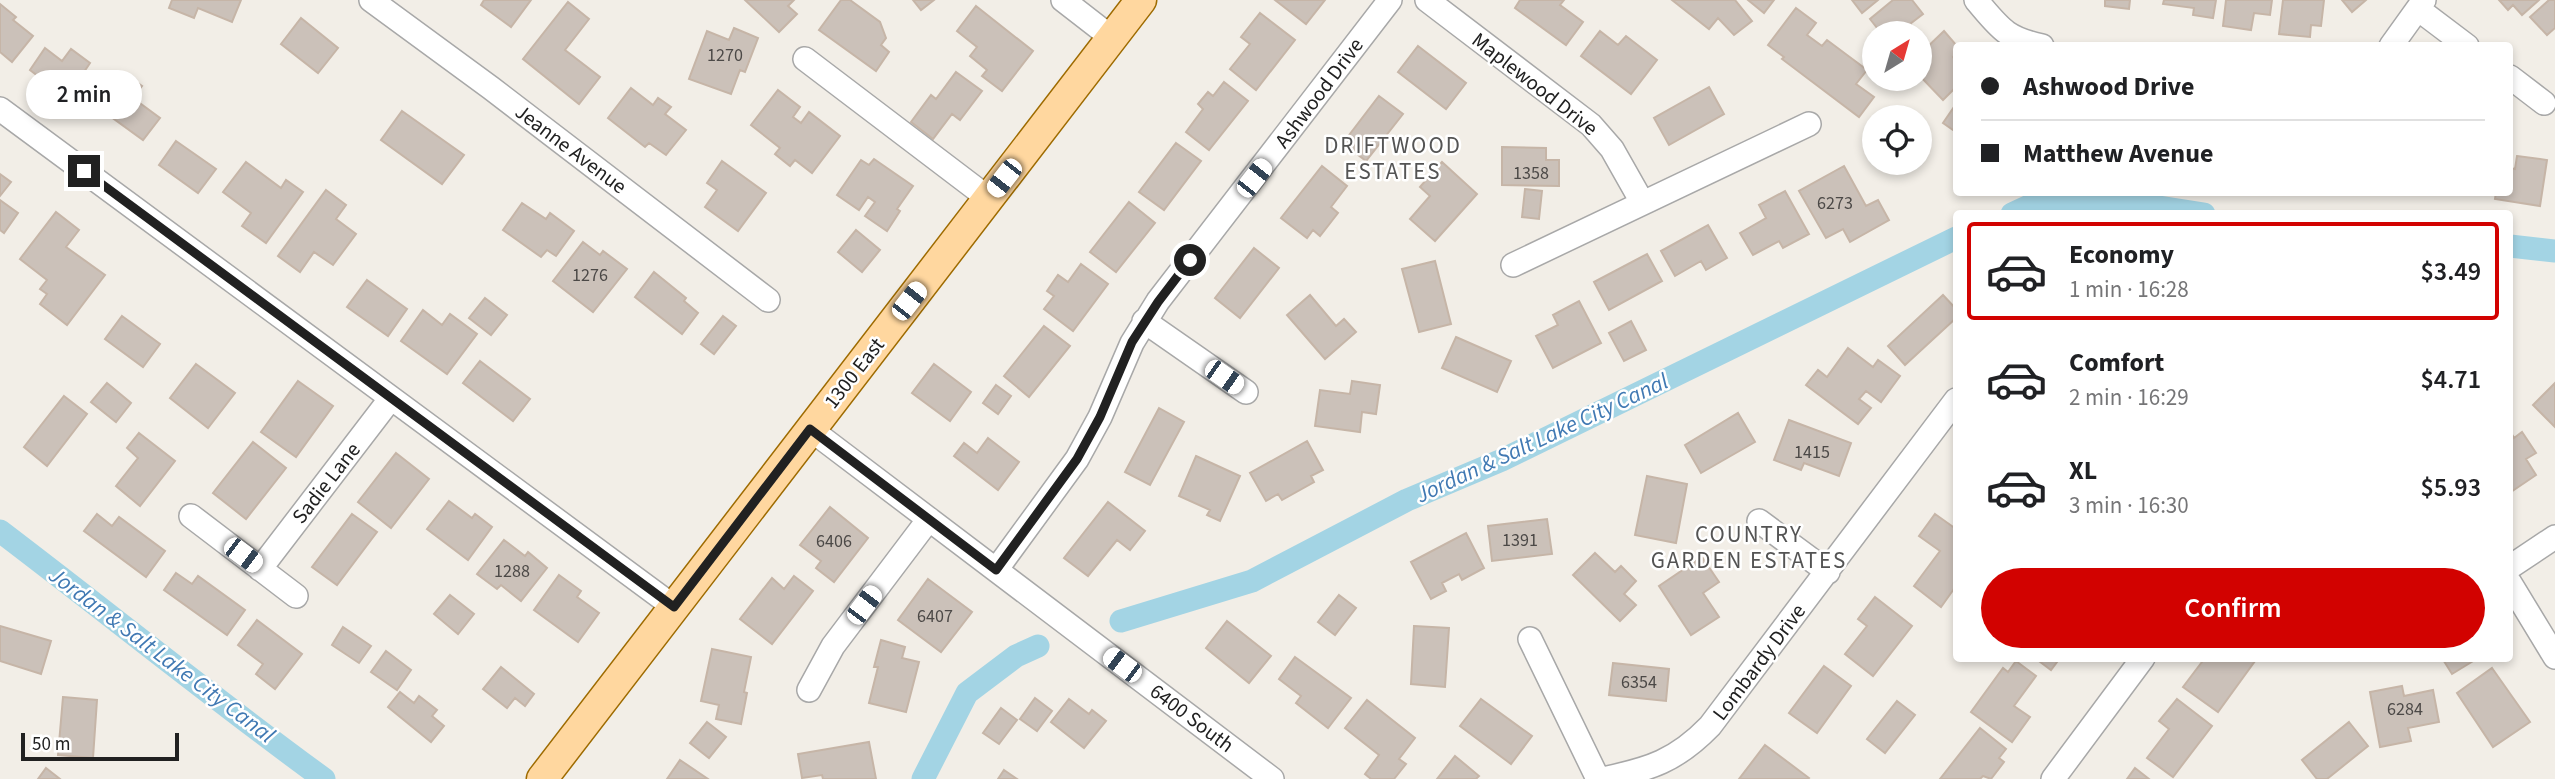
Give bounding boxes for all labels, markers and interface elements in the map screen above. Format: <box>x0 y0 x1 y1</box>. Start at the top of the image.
north arrow <box>1862 21 1932 91</box>
map controls <box>1862 21 1932 175</box>
street label: Maplewood Drive <box>1466 25 1604 143</box>
street label: Ashwood Drive <box>1268 32 1370 154</box>
house number: 1270 <box>707 43 743 68</box>
text: Ashwood Drive <box>2023 68 2194 105</box>
callout: 2 min <box>26 69 142 118</box>
text: 2 min <box>57 78 111 111</box>
street label: Jeanne Avenue <box>509 97 633 201</box>
button: locate <box>1862 105 1932 175</box>
district label: DRIFTWOOD ESTATES <box>1324 129 1462 188</box>
text: Matthew Avenue <box>2023 135 2213 172</box>
route end <box>68 155 100 187</box>
car <box>983 155 1026 201</box>
car <box>1233 155 1276 201</box>
house number: 1358 <box>1513 161 1549 186</box>
house number: 6273 <box>1817 191 1853 216</box>
text: Economy <box>2069 236 2174 273</box>
icon: car <box>1985 240 2048 303</box>
route start <box>1174 244 1206 276</box>
text: $3.49 <box>2420 253 2481 290</box>
house number: 1276 <box>572 263 608 288</box>
text: 1 min · 16:28 <box>2069 273 2189 306</box>
car <box>888 278 931 324</box>
street label: 1300 East <box>817 331 891 415</box>
text: Comfort <box>2069 344 2164 381</box>
icon: car <box>1985 348 2048 411</box>
car <box>1201 356 1248 398</box>
text: $4.71 <box>2420 361 2481 398</box>
water label: Jordan & Salt Lake City Canal <box>1409 365 1674 512</box>
text: 2 min · 16:29 <box>2069 381 2189 414</box>
street label: Sadie Lane <box>285 436 367 530</box>
house number: 1415 <box>1794 440 1830 465</box>
text: XL <box>2069 452 2097 489</box>
icon: car <box>1985 456 2048 519</box>
text: $5.93 <box>2420 469 2481 506</box>
text: 3 min · 16:30 <box>2069 489 2189 522</box>
district label: COUNTRY GARDEN ESTATES <box>1651 518 1847 577</box>
house number: 1391 <box>1502 528 1538 553</box>
house number: 6406 <box>816 529 852 554</box>
car <box>220 534 267 576</box>
water label: Jordan & Salt Lake City Canal <box>41 558 282 751</box>
house number: 1288 <box>494 559 530 584</box>
button: Confirm <box>1981 568 2485 648</box>
car <box>843 582 886 628</box>
street label: Lombardy Drive <box>1705 597 1813 727</box>
house number: 6407 <box>917 604 953 629</box>
car <box>1099 644 1146 686</box>
house number: 6354 <box>1621 670 1657 695</box>
street label: 6400 South <box>1144 676 1240 760</box>
house number: 6284 <box>2387 697 2423 722</box>
scale bar <box>21 730 178 762</box>
text: 50 m <box>32 731 70 758</box>

